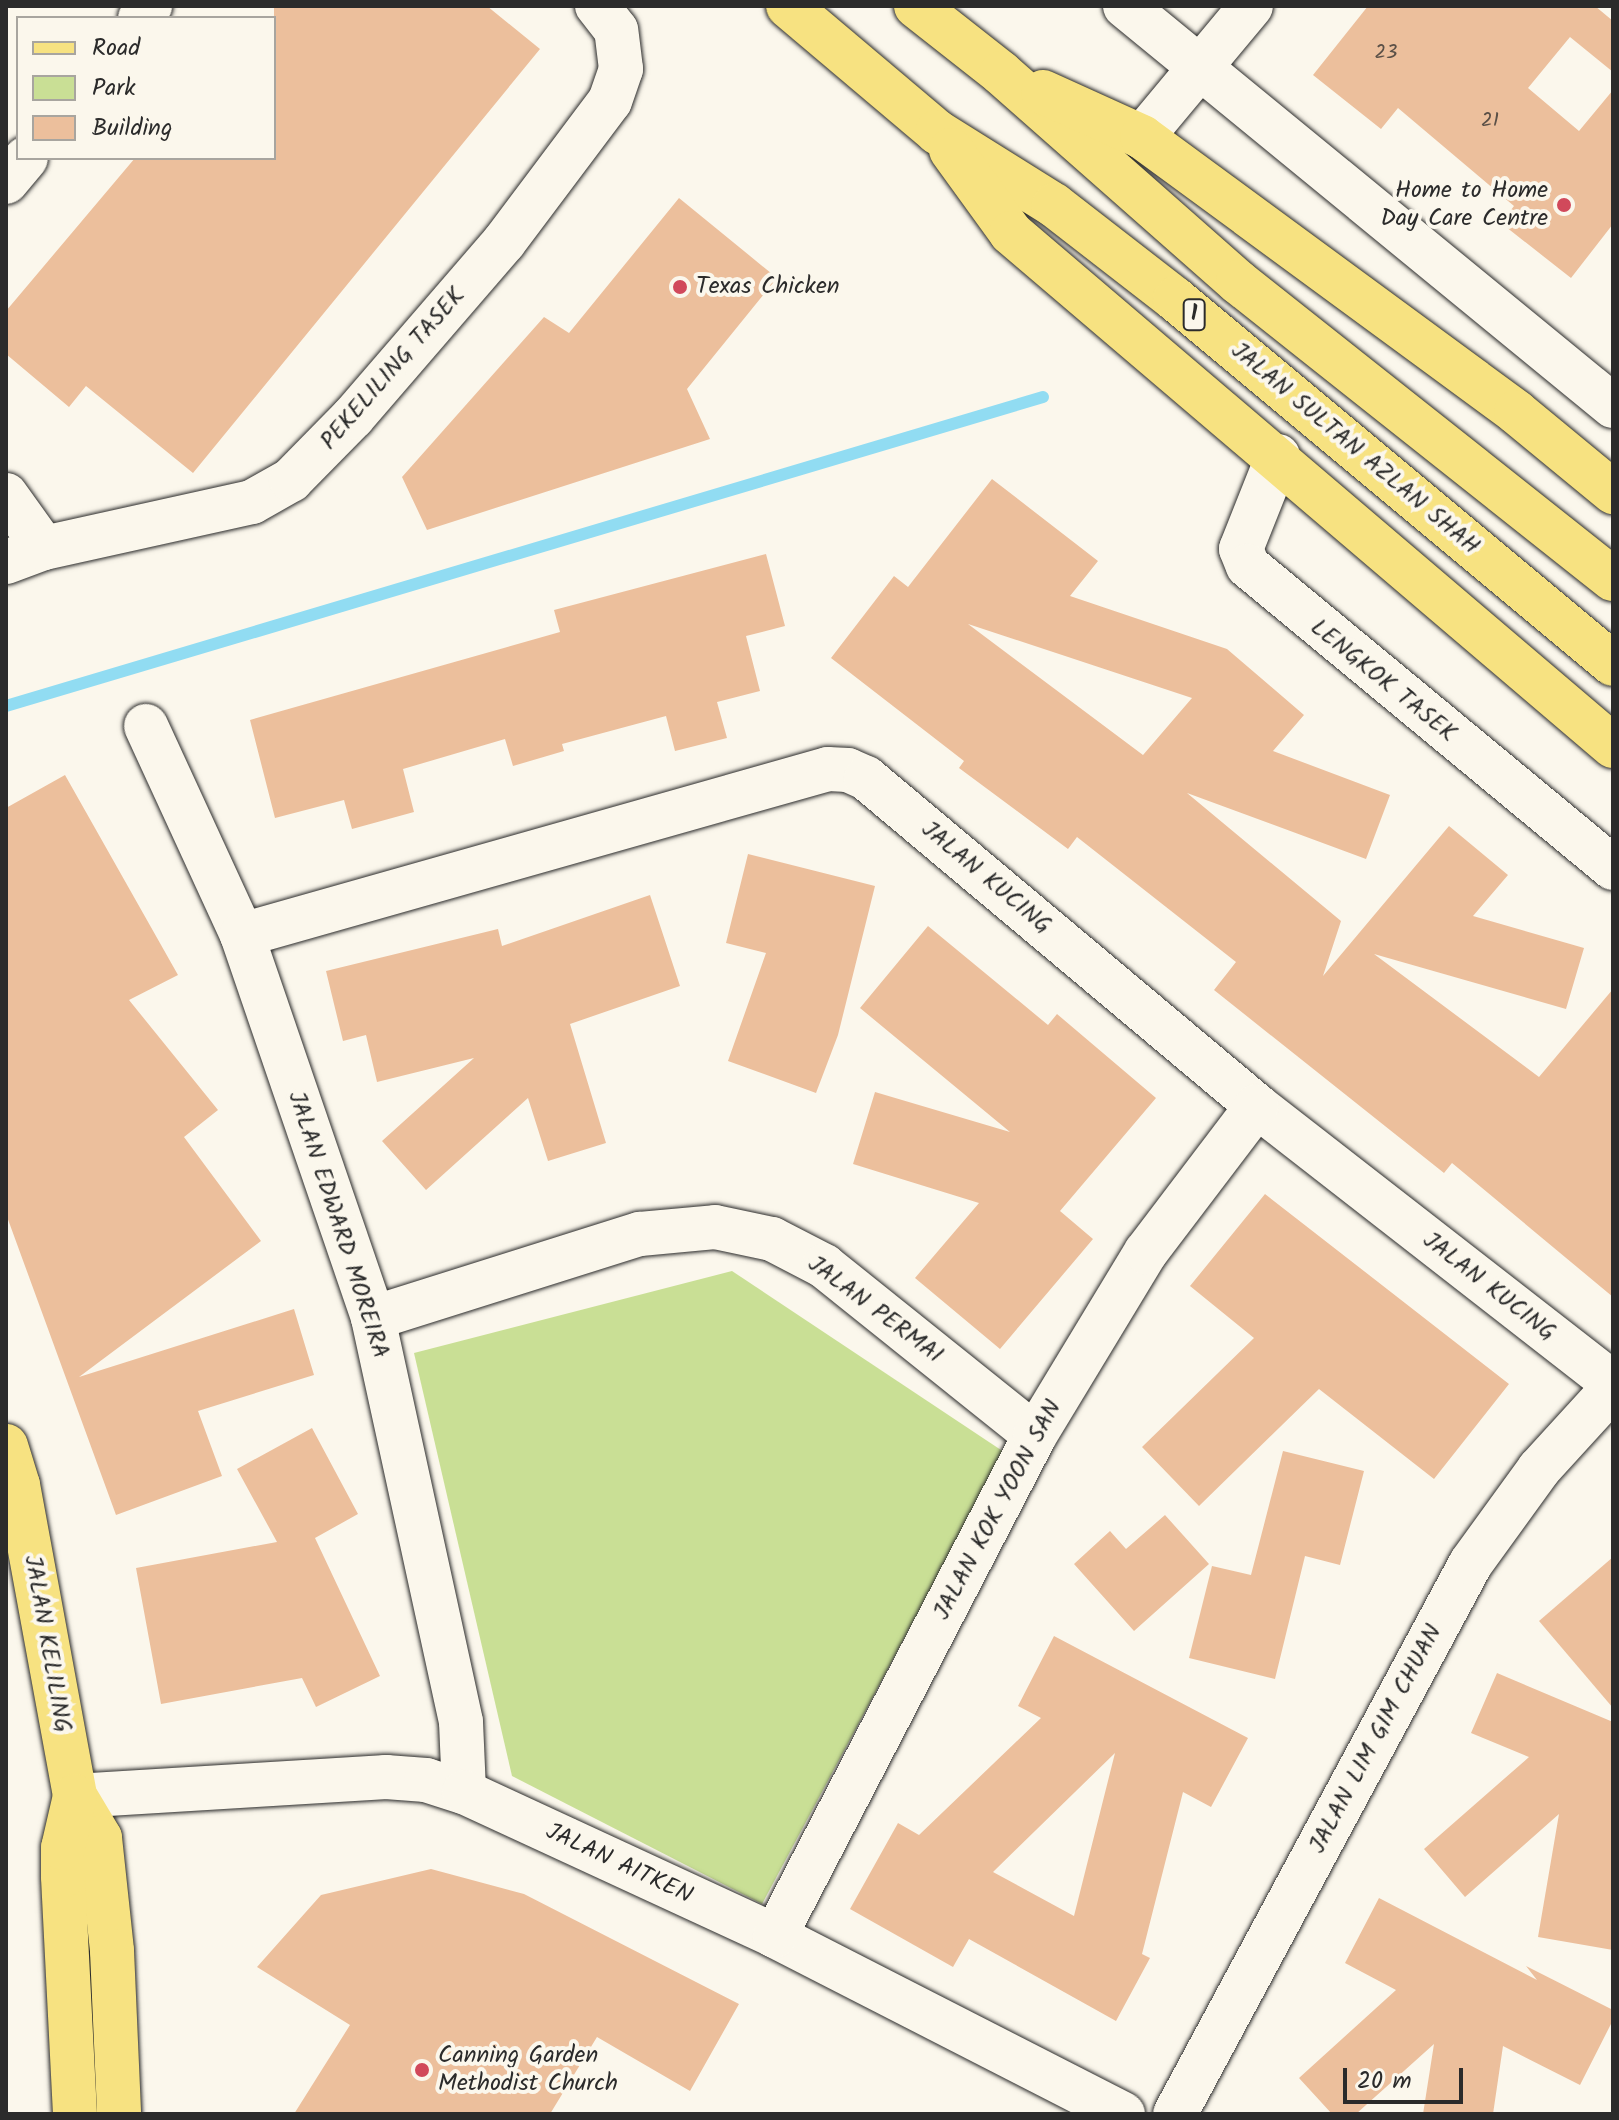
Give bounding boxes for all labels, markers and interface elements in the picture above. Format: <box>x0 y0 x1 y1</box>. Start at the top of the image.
legend <box>16 16 276 160</box>
text: Road <box>92 29 140 68</box>
house number: 23 <box>1374 41 1398 65</box>
text: Park <box>92 69 136 108</box>
text: Building <box>92 109 172 148</box>
house number: 21 <box>1481 109 1499 133</box>
place label: Home to Home Day Care Centre <box>1380 177 1548 233</box>
marker: Home to Home Day Care Centre <box>1555 196 1573 214</box>
place label: Texas Chicken <box>696 273 839 301</box>
marker: Texas Chicken <box>671 278 689 296</box>
street label: PEKELILING TASEK <box>315 282 471 456</box>
road number: 1 <box>1182 297 1206 333</box>
street label: JALAN SULTAN AZLAN SHAH <box>1225 337 1485 561</box>
street label: LENGKOK TASEK <box>1304 613 1462 749</box>
street label: JALAN KUCING <box>915 815 1057 941</box>
street label: JALAN EDWARD MOREIRA <box>281 1088 395 1362</box>
street label: JALAN KUCING <box>1417 1226 1561 1348</box>
street label: JALAN PERMAI <box>802 1250 948 1370</box>
street label: JALAN KOK YOON SAN <box>928 1395 1068 1625</box>
street label: JALAN KELILING <box>17 1553 77 1735</box>
street label: JALAN LIM GIM CHUAN <box>1303 1620 1449 1858</box>
street label: JALAN AITKEN <box>541 1817 697 1911</box>
place label: Canning Garden Methodist Church <box>438 2042 618 2098</box>
scale bar <box>1347 2052 1467 2102</box>
marker: Canning Garden Methodist Church <box>413 2061 431 2079</box>
text: 20 m <box>1357 2062 1412 2101</box>

